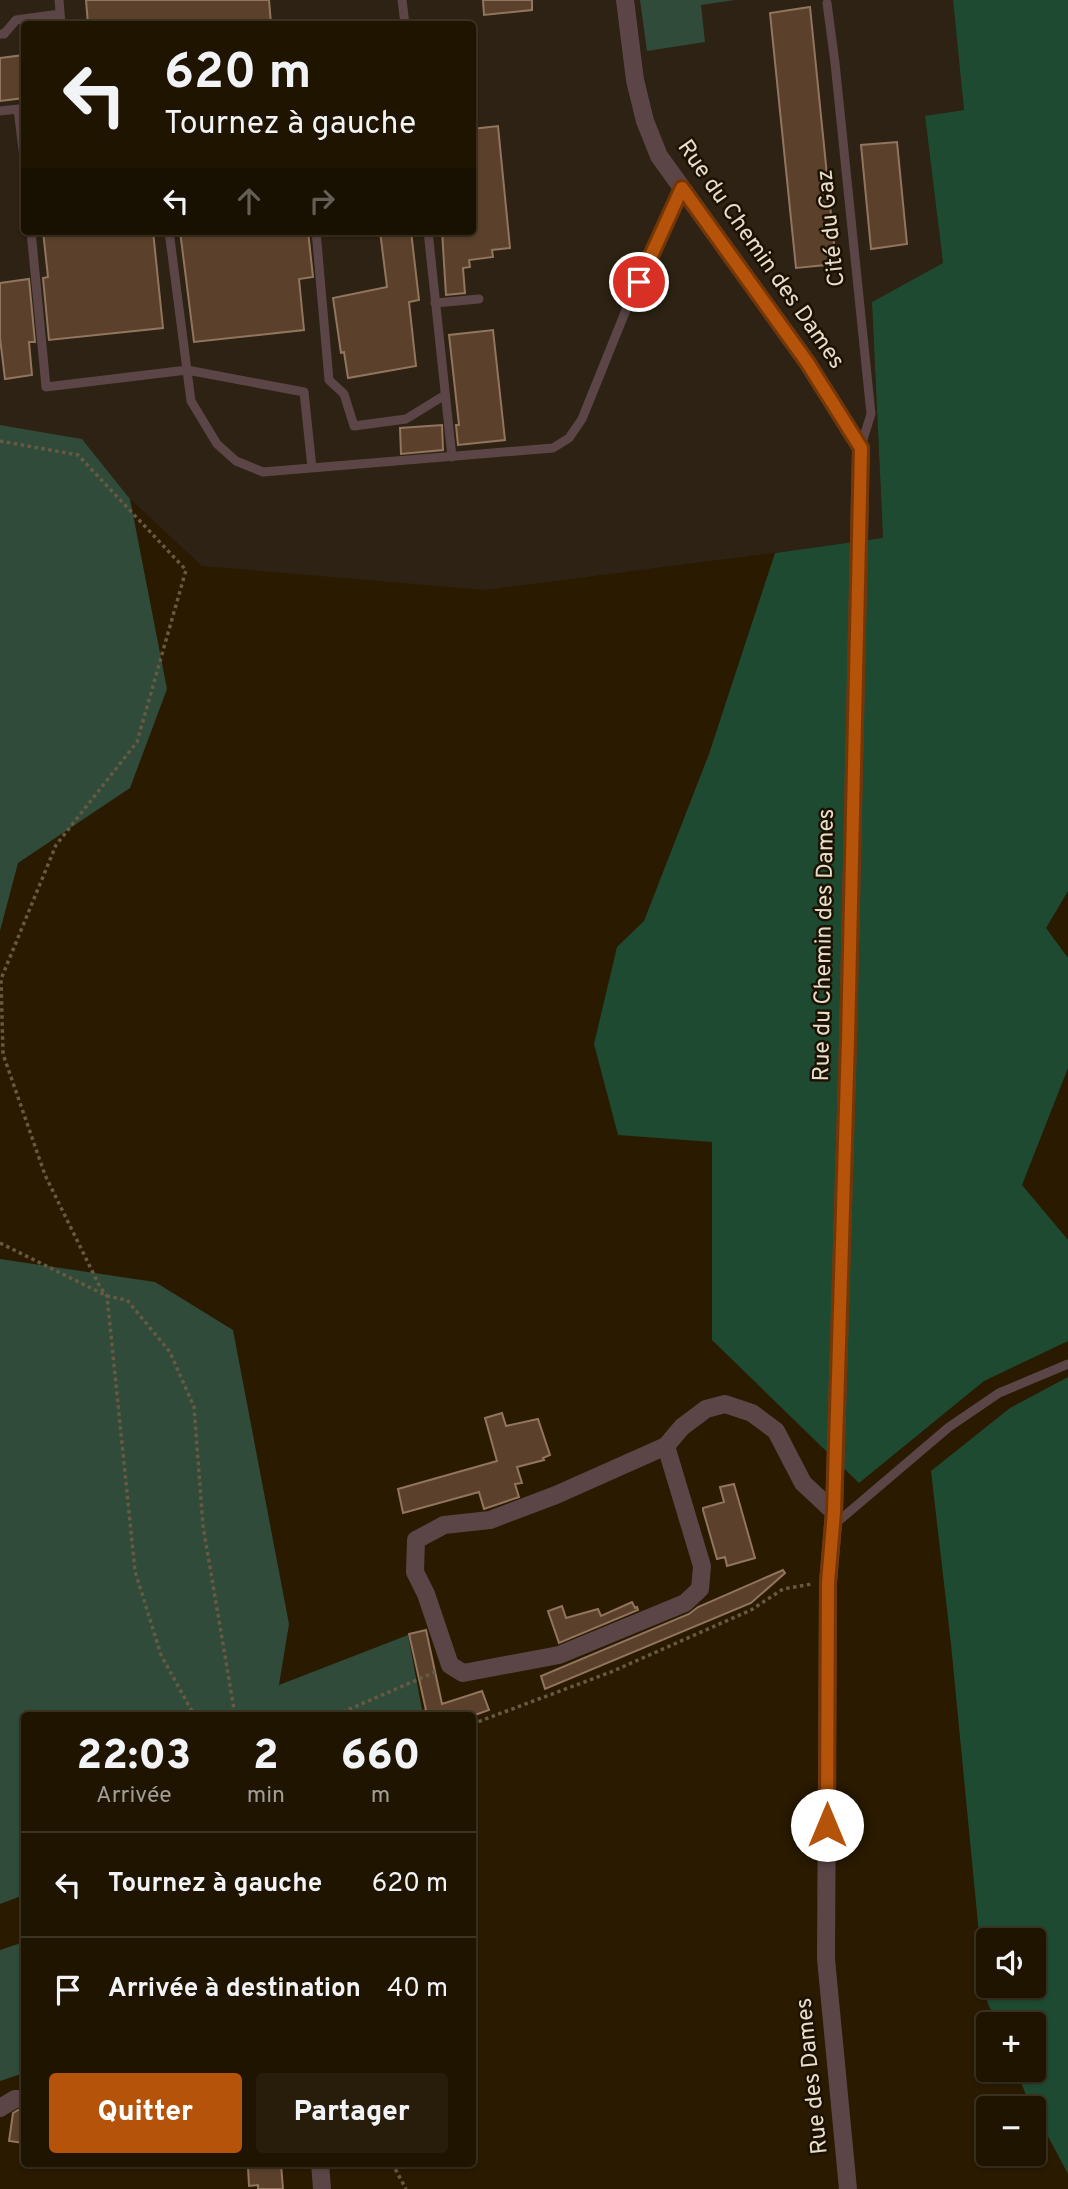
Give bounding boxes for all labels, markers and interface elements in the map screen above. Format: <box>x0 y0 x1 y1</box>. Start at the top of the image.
text: 620 m <box>164 44 311 106</box>
icon: left <box>49 49 140 140</box>
text: Tournez à gauche <box>164 105 416 145</box>
street label: Rue du Chemin des Dames <box>670 135 850 375</box>
street label: Cité du Gaz <box>811 168 853 288</box>
icon: left <box>157 182 195 220</box>
icon: ahead <box>230 182 268 220</box>
icon: right <box>303 182 341 220</box>
pin <box>609 252 669 312</box>
icon: arrive <box>620 263 658 301</box>
street label: Rue du Chemin des Dames <box>808 808 842 1082</box>
text: 22:03 <box>76 1731 191 1784</box>
text: 2 <box>253 1731 279 1784</box>
text: 660 <box>341 1731 420 1784</box>
text: Arrivée <box>96 1782 172 1811</box>
text: min <box>247 1782 285 1811</box>
text: m <box>371 1782 390 1811</box>
position arrow <box>790 1788 864 1862</box>
icon: left <box>49 1866 87 1904</box>
text: Tournez à gauche <box>108 1868 322 1901</box>
text: 620 m <box>372 1868 448 1901</box>
map controls <box>976 1928 1046 2166</box>
button: sound <box>976 1928 1046 1998</box>
icon: arrive <box>49 1971 87 2009</box>
text: Arrivée à destination <box>108 1973 361 2006</box>
text: 40 m <box>387 1973 448 2006</box>
street label: Rue des Dames <box>790 1996 836 2156</box>
button: + <box>976 2012 1046 2082</box>
button: Quitter <box>49 2073 242 2153</box>
button: Partager <box>256 2073 448 2153</box>
button: − <box>976 2096 1046 2166</box>

